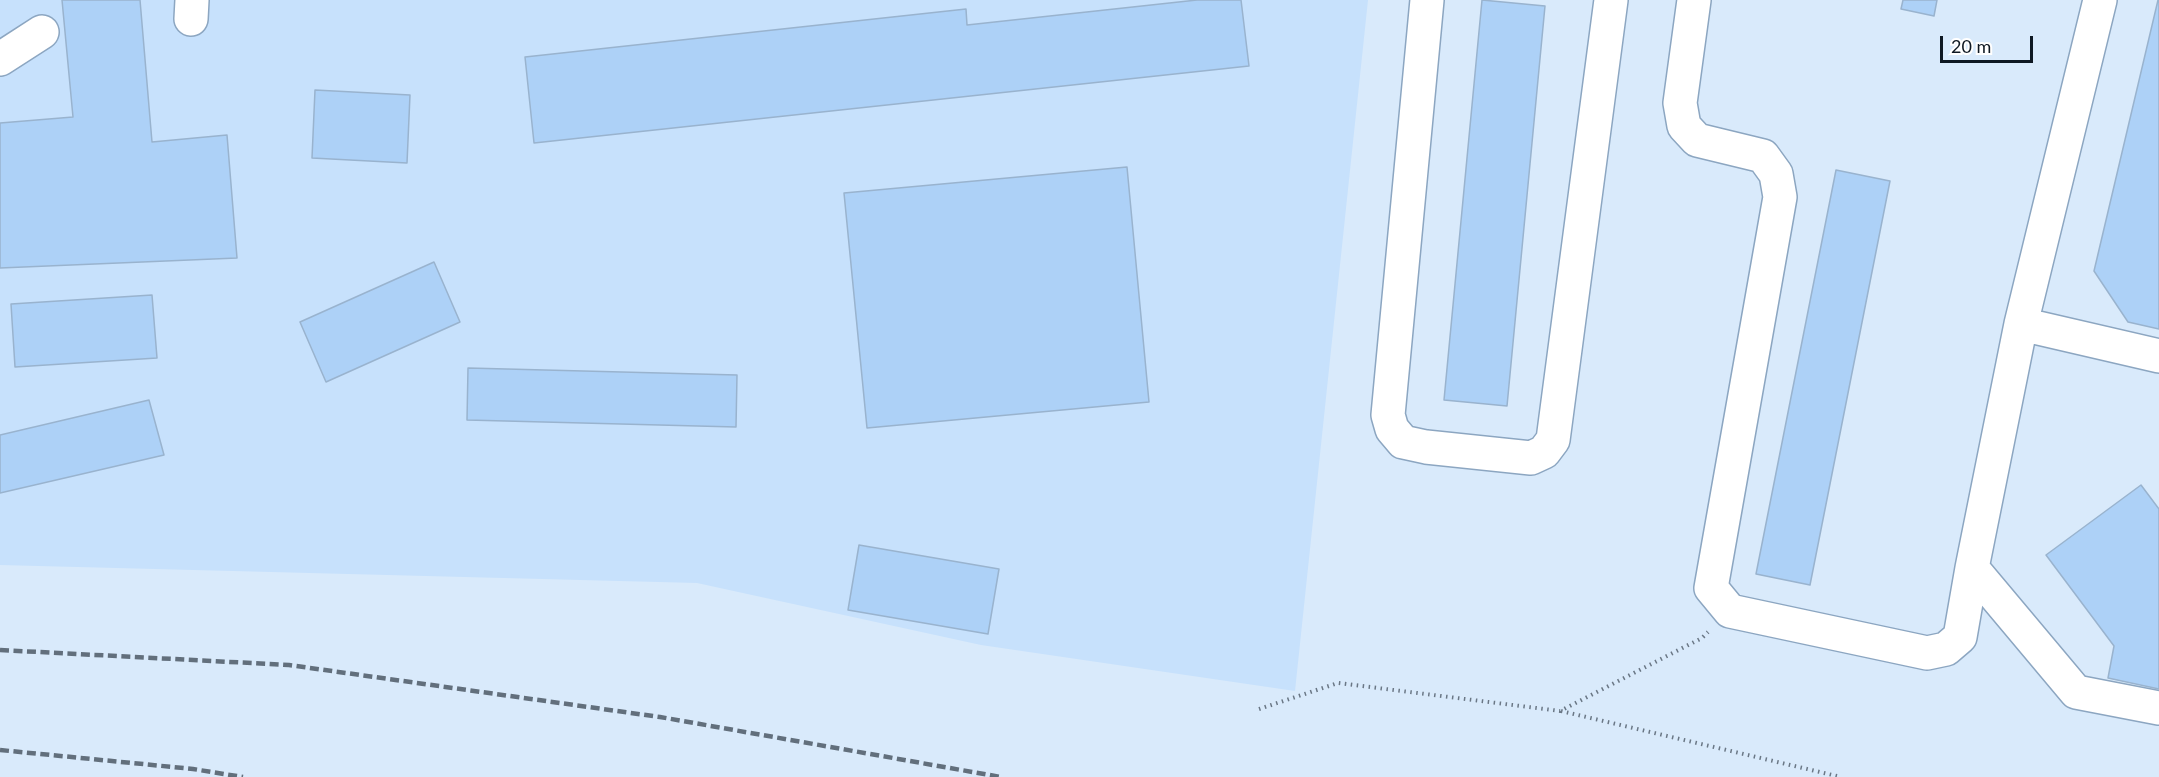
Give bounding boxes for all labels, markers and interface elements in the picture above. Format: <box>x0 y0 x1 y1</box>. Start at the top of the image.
scale bar <box>1943 24 2036 62</box>
text: 20 m <box>1951 35 1991 57</box>

